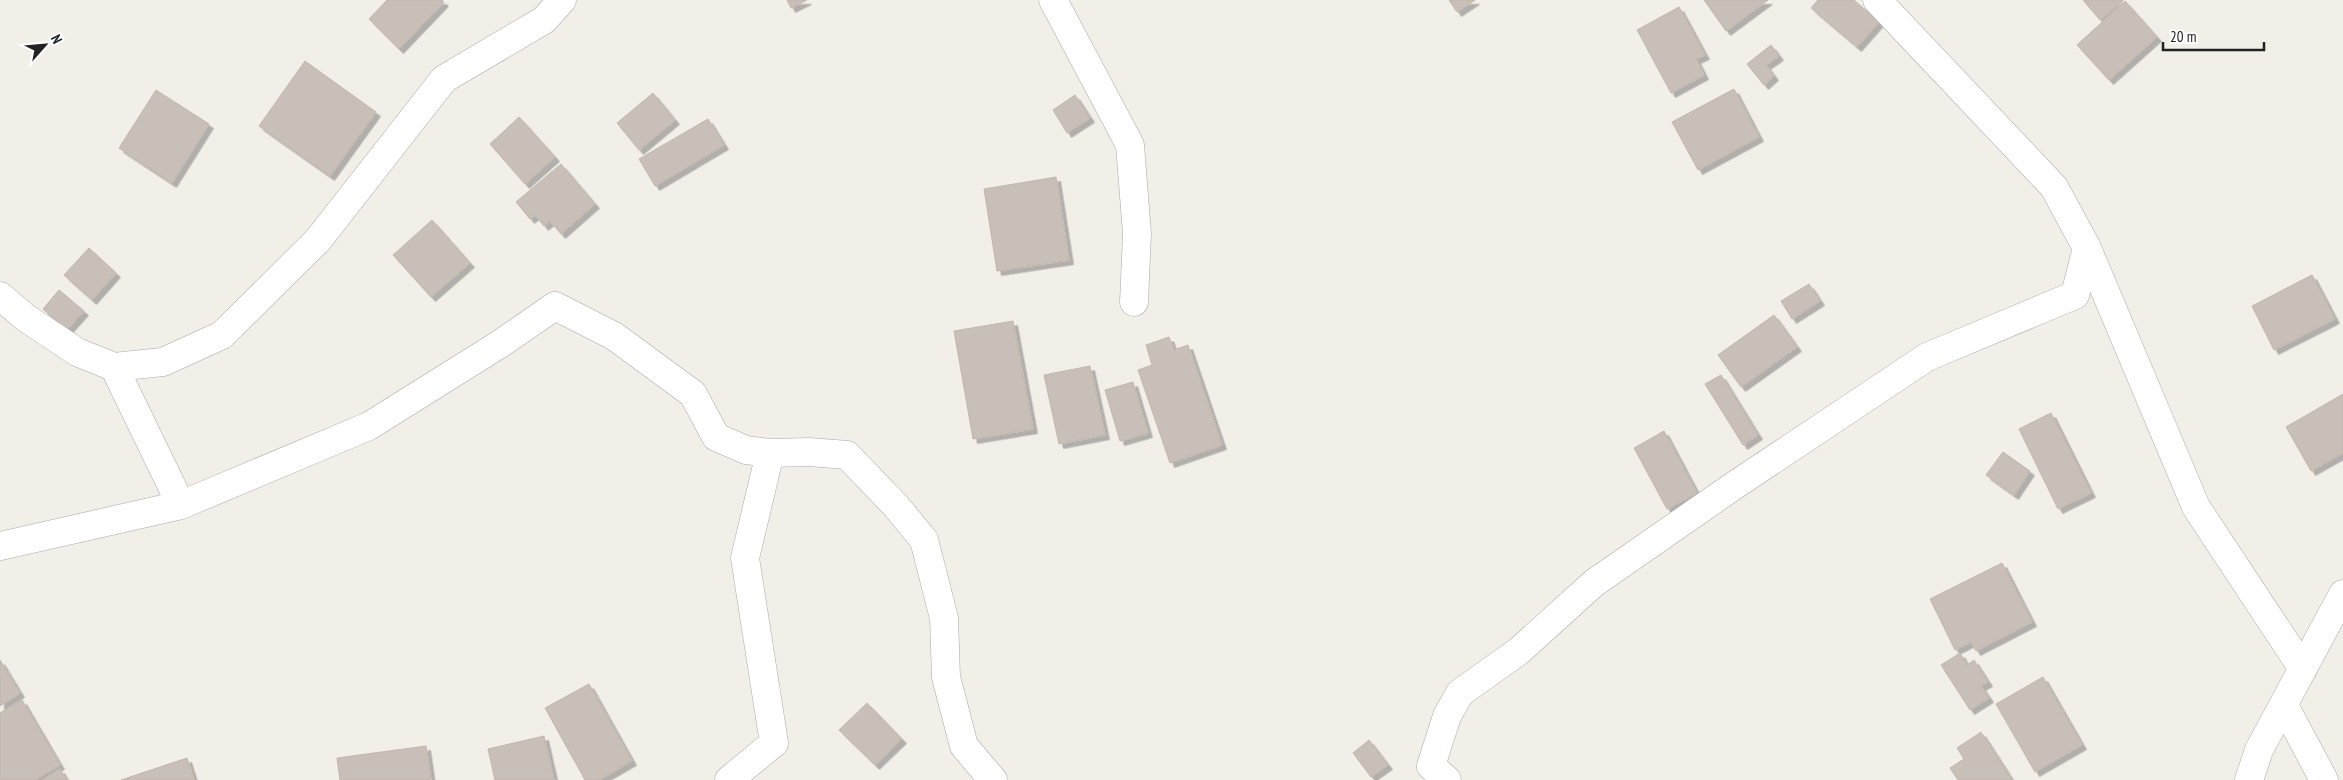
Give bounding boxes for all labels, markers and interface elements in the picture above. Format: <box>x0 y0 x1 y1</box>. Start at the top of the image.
north arrow <box>20 20 70 70</box>
scale bar <box>2163 20 2264 52</box>
text: 20 m <box>2170 27 2196 46</box>
text: N <box>47 32 66 47</box>

